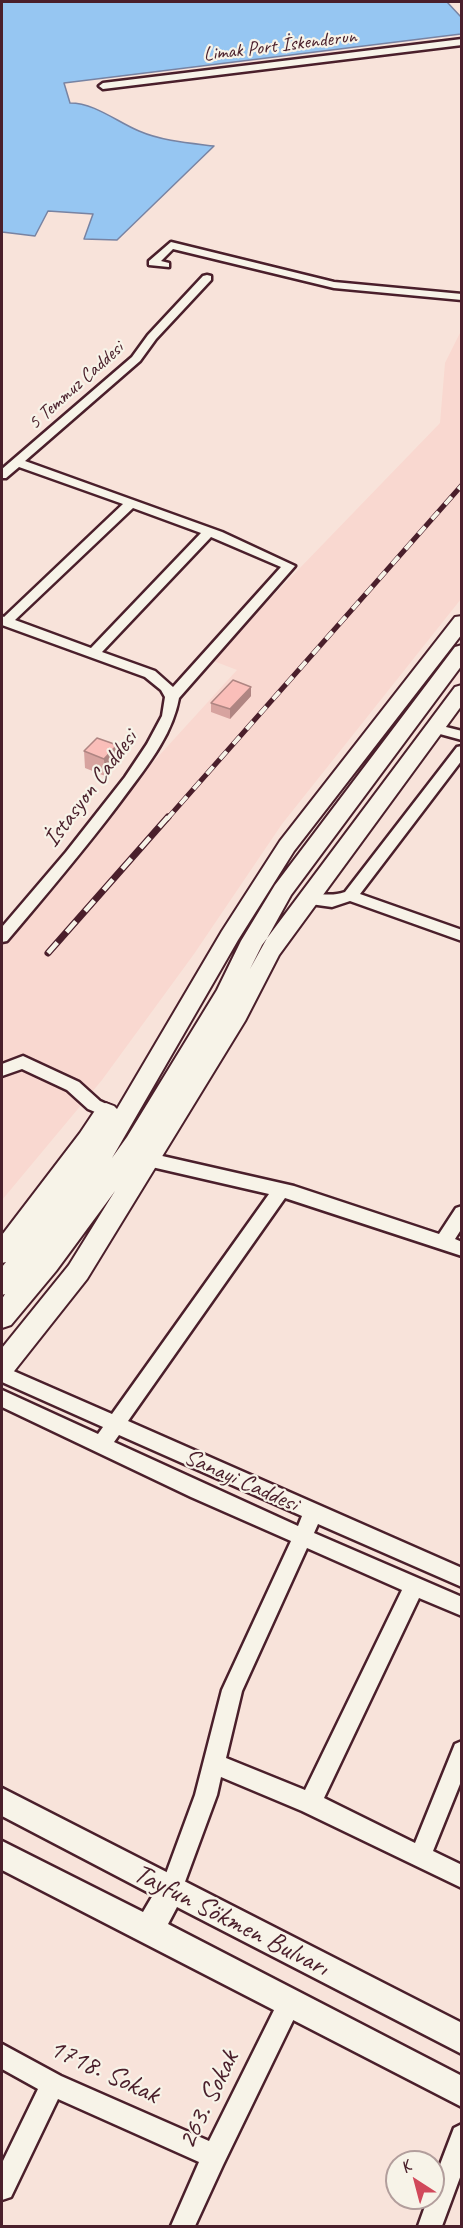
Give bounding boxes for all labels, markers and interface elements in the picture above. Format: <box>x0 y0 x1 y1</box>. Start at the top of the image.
street label: Limak Port İskenderun <box>202 25 358 67</box>
street label: 5 Temmuz Caddesi <box>23 337 129 435</box>
street label: İstasyon Caddesi <box>38 725 144 853</box>
street label: Sanayi Caddesi <box>179 1443 303 1519</box>
street label: Tayfun Sökmen Bulvarı <box>128 1857 334 1985</box>
street label: 1718. Sokak <box>44 2032 164 2112</box>
street label: 263. Sokak <box>171 2045 247 2155</box>
north arrow <box>385 2150 445 2210</box>
text: K <box>396 2157 415 2178</box>

